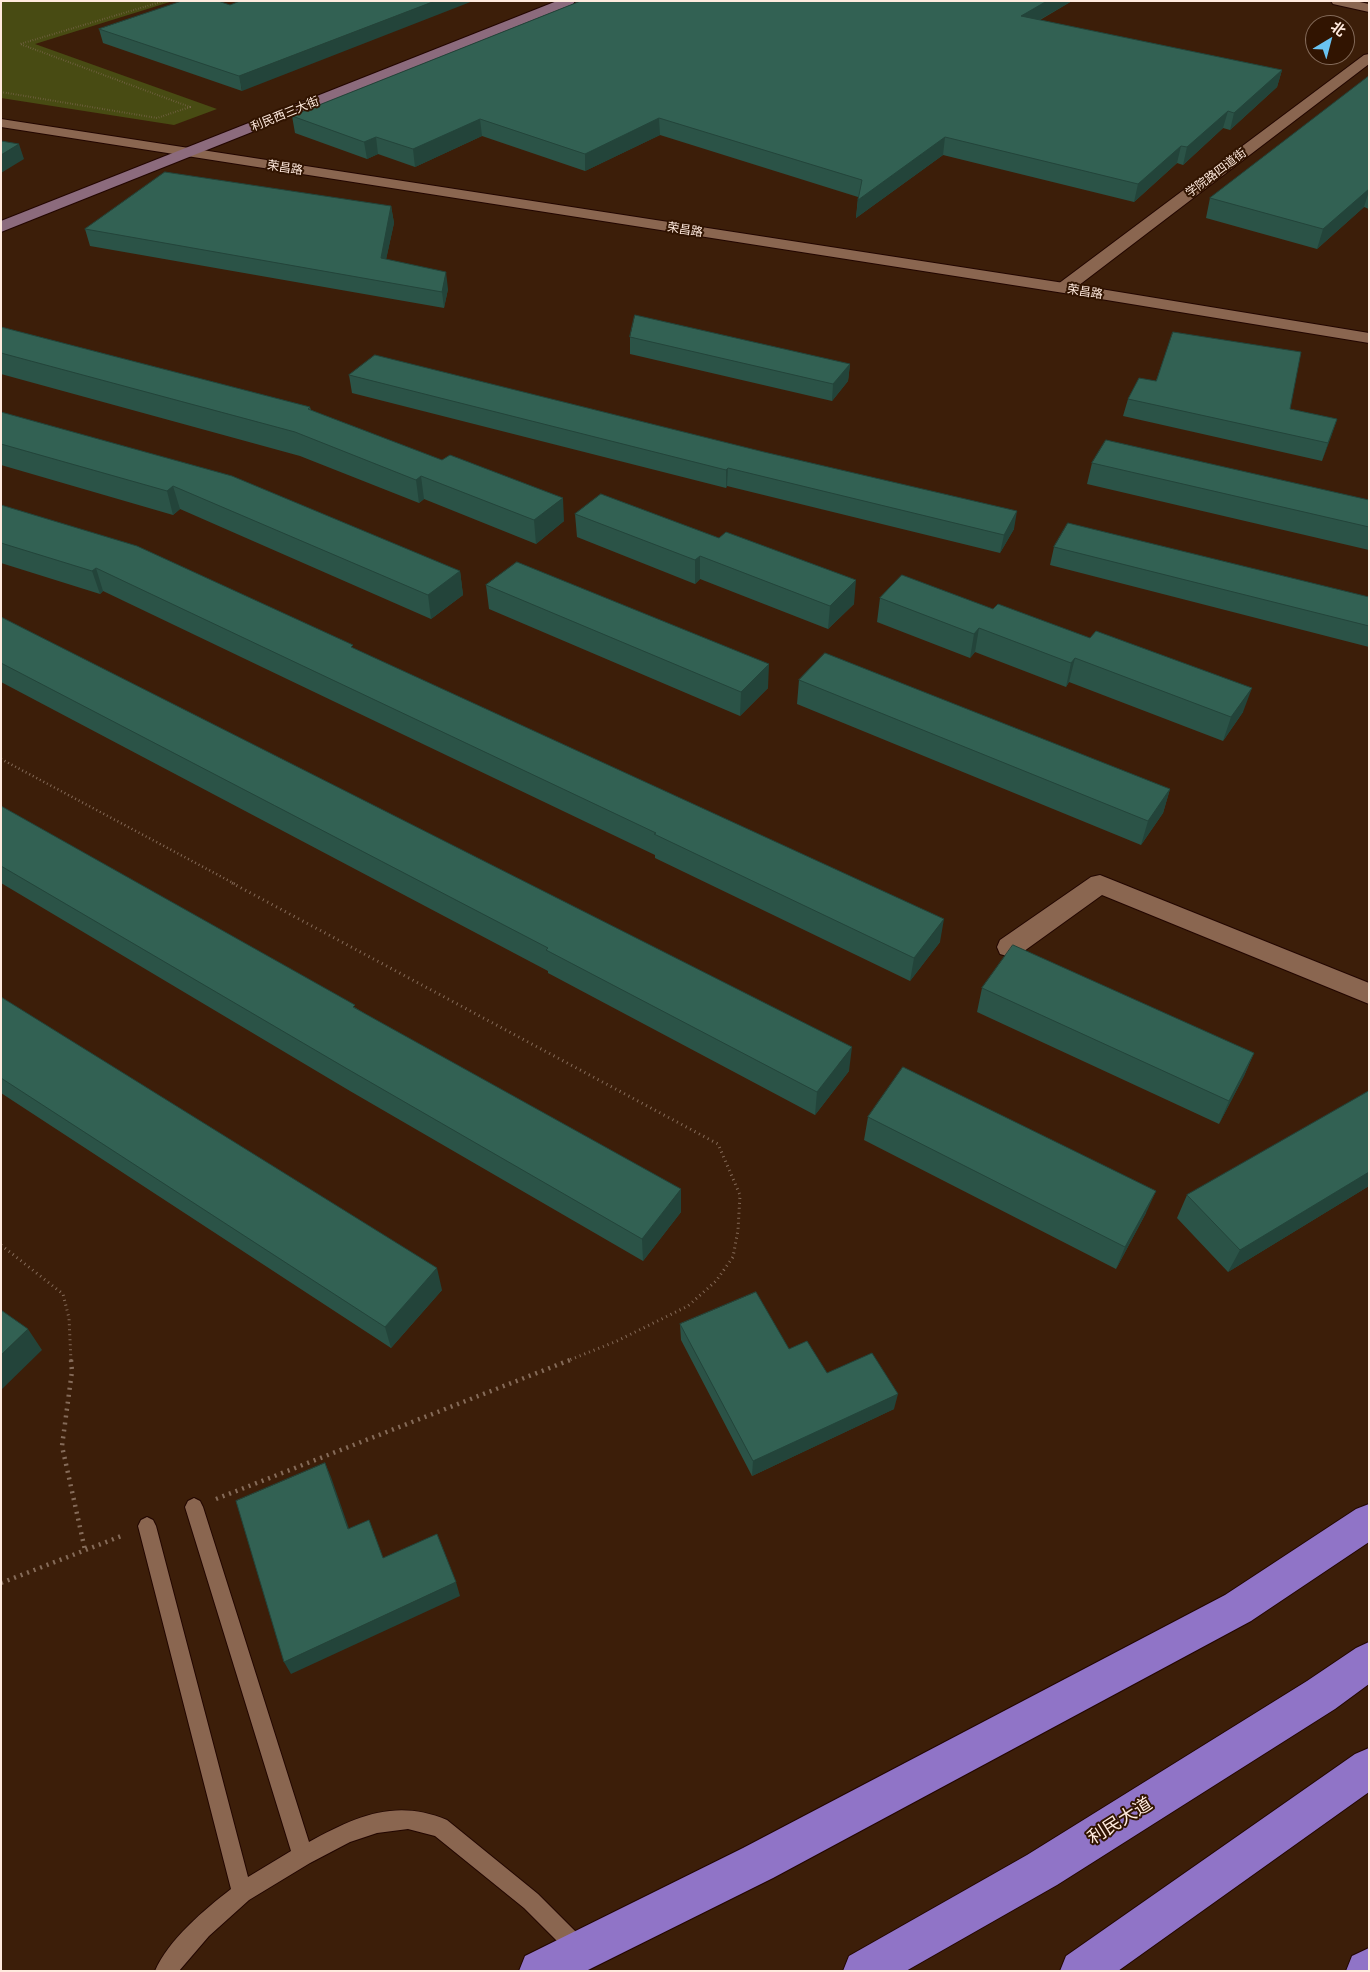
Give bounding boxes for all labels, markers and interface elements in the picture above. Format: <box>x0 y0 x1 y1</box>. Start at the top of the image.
north arrow <box>1305 15 1355 65</box>
text: 北 <box>1328 18 1349 39</box>
street label: 利民西三大街 <box>249 94 321 134</box>
street label: 学院路四道街 <box>1183 146 1249 200</box>
street label: 荣昌路 <box>266 158 304 178</box>
street label: 荣昌路 <box>666 220 704 240</box>
street label: 荣昌路 <box>1066 282 1104 302</box>
street label: 利民大道 <box>1084 1793 1156 1849</box>

